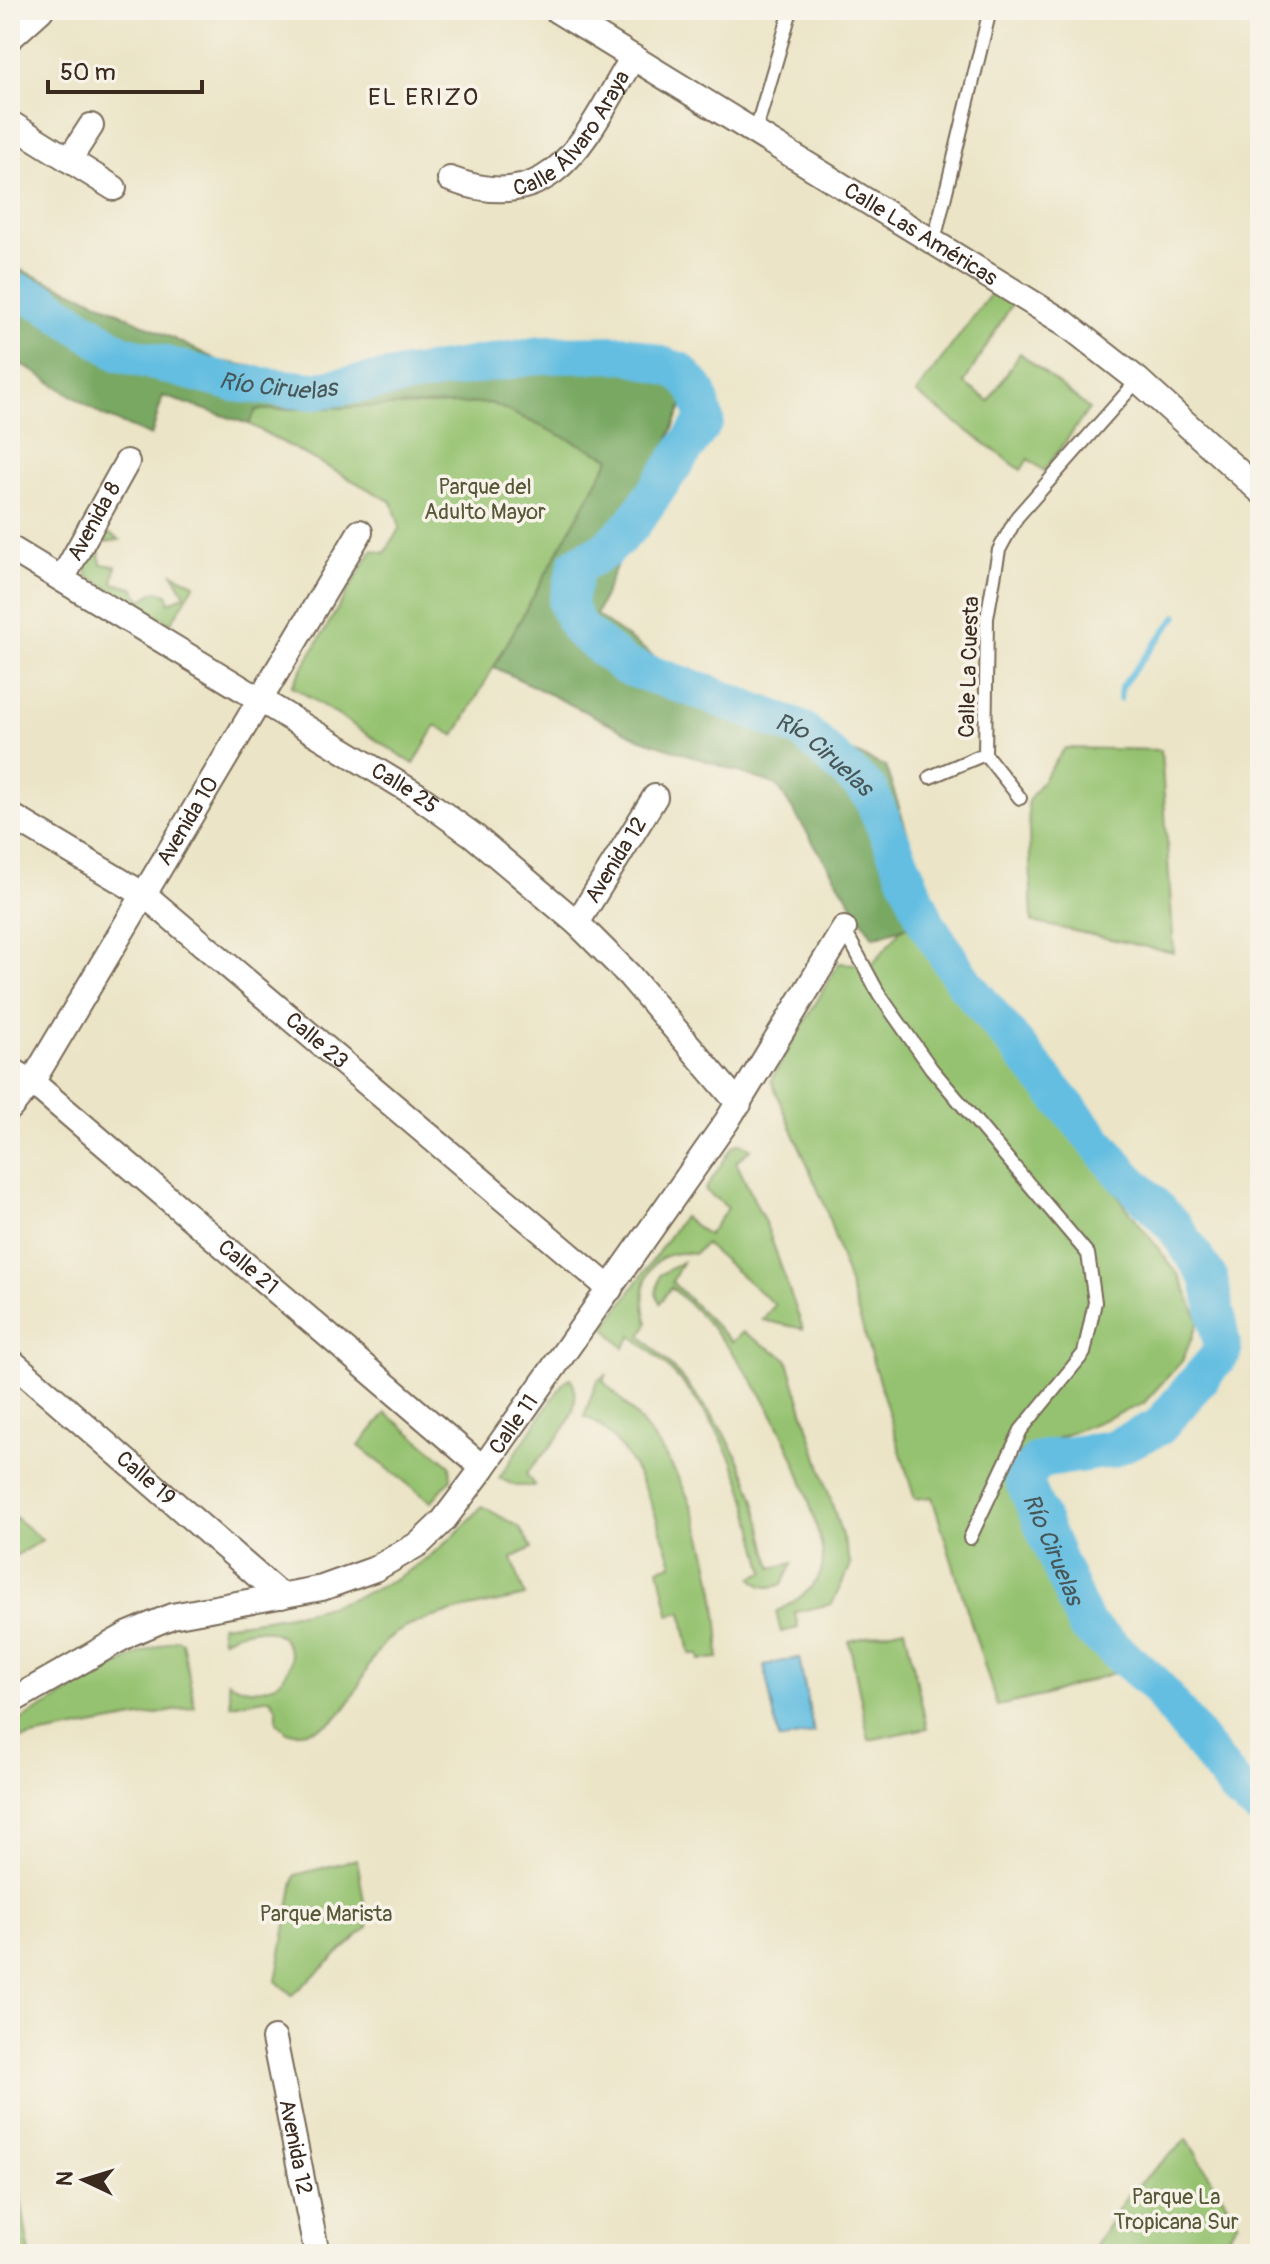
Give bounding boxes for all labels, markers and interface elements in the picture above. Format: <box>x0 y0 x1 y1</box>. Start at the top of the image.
scale bar <box>48 44 202 94</box>
text: 50 m <box>60 58 116 87</box>
street label: Calle Álvaro Araya <box>510 65 636 202</box>
district label: EL ERIZO <box>368 83 480 112</box>
street label: Calle Las Américas <box>839 176 1003 292</box>
water label: Río Ciruelas <box>216 365 341 406</box>
park label: Parque del Adulto Mayor <box>424 473 546 526</box>
street label: Avenida 8 <box>61 477 127 566</box>
street label: Calle La Cuesta <box>953 596 985 738</box>
water label: Río Ciruelas <box>772 707 881 803</box>
street label: Calle 25 <box>366 756 444 820</box>
street label: Avenida 10 <box>150 771 225 871</box>
street label: Avenida 12 <box>579 812 653 908</box>
street label: Calle 23 <box>279 1006 354 1075</box>
street label: Calle 21 <box>212 1233 284 1301</box>
street label: Calle 11 <box>483 1389 544 1460</box>
street label: Calle 19 <box>110 1445 181 1512</box>
water label: Río Ciruelas <box>1016 1489 1090 1611</box>
park label: Parque Marista <box>259 1900 393 1928</box>
street label: Avenida 12 <box>272 2097 319 2197</box>
north arrow <box>44 2140 124 2220</box>
text: N <box>51 2170 80 2187</box>
park label: Parque La Tropicana Sur <box>1113 2183 1239 2236</box>

